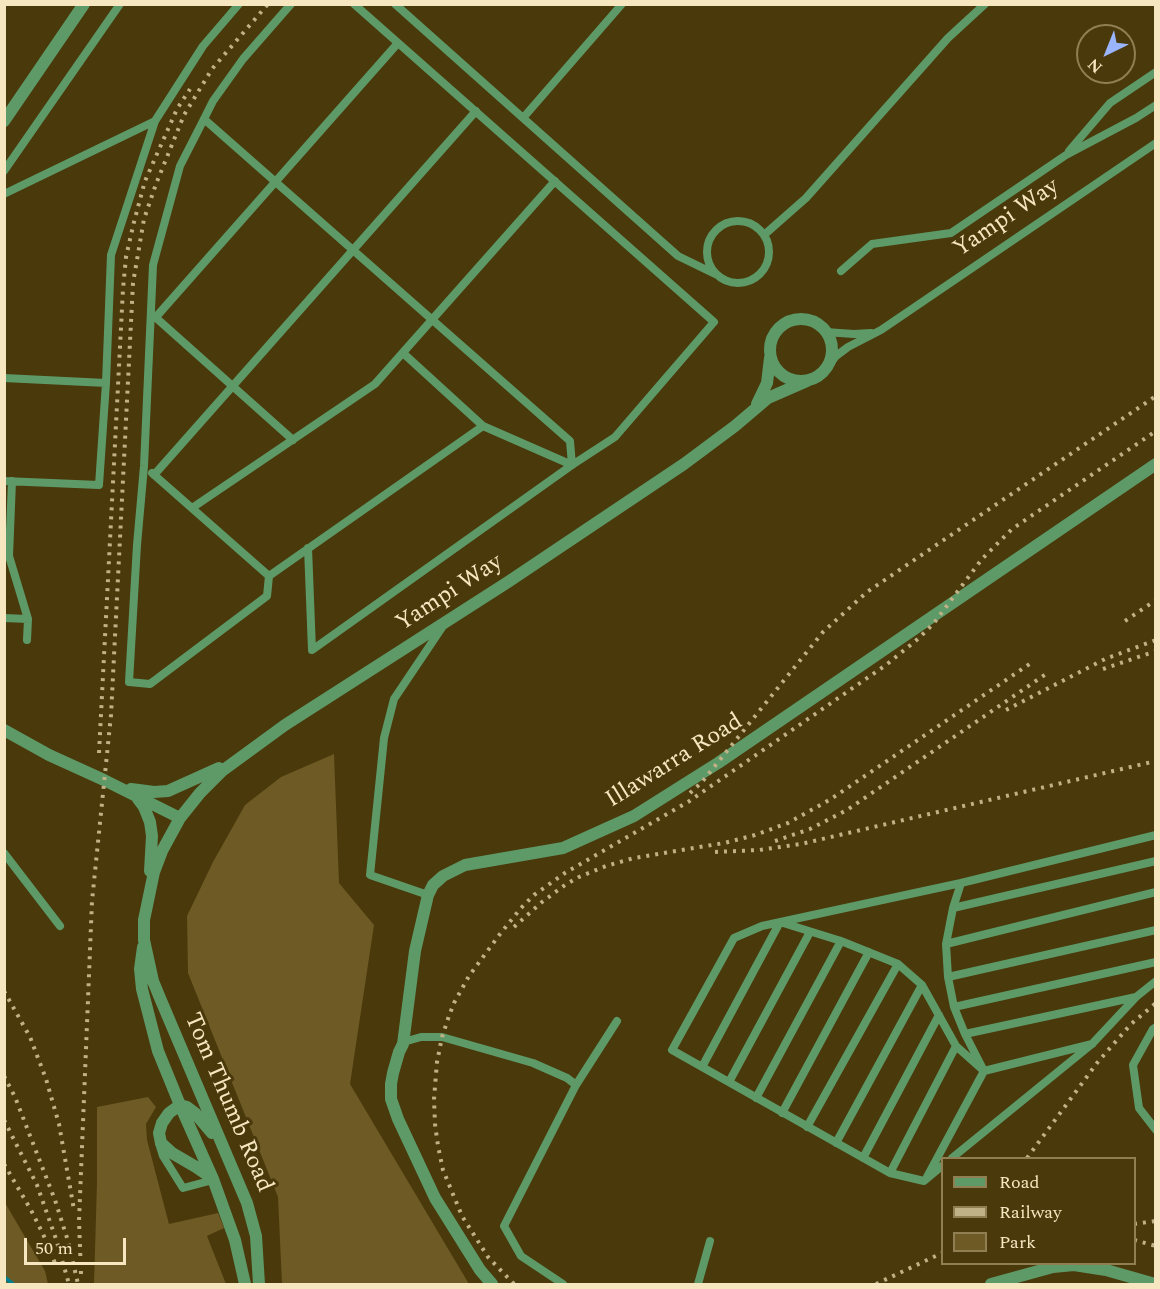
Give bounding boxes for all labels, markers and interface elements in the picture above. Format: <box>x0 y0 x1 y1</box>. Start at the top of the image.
north arrow <box>1076 24 1136 84</box>
text: N <box>1082 52 1108 79</box>
street label: Yampi Way <box>949 173 1065 265</box>
street label: Yampi Way <box>391 549 509 639</box>
street label: Illawarra Road <box>601 708 749 816</box>
street label: Tom Thumb Road <box>176 1009 278 1197</box>
legend <box>941 1157 1136 1265</box>
text: Road <box>999 1169 1040 1196</box>
text: Railway <box>999 1199 1062 1226</box>
scale bar <box>27 1226 129 1264</box>
text: Park <box>999 1229 1036 1256</box>
text: 50 m <box>35 1235 73 1262</box>

